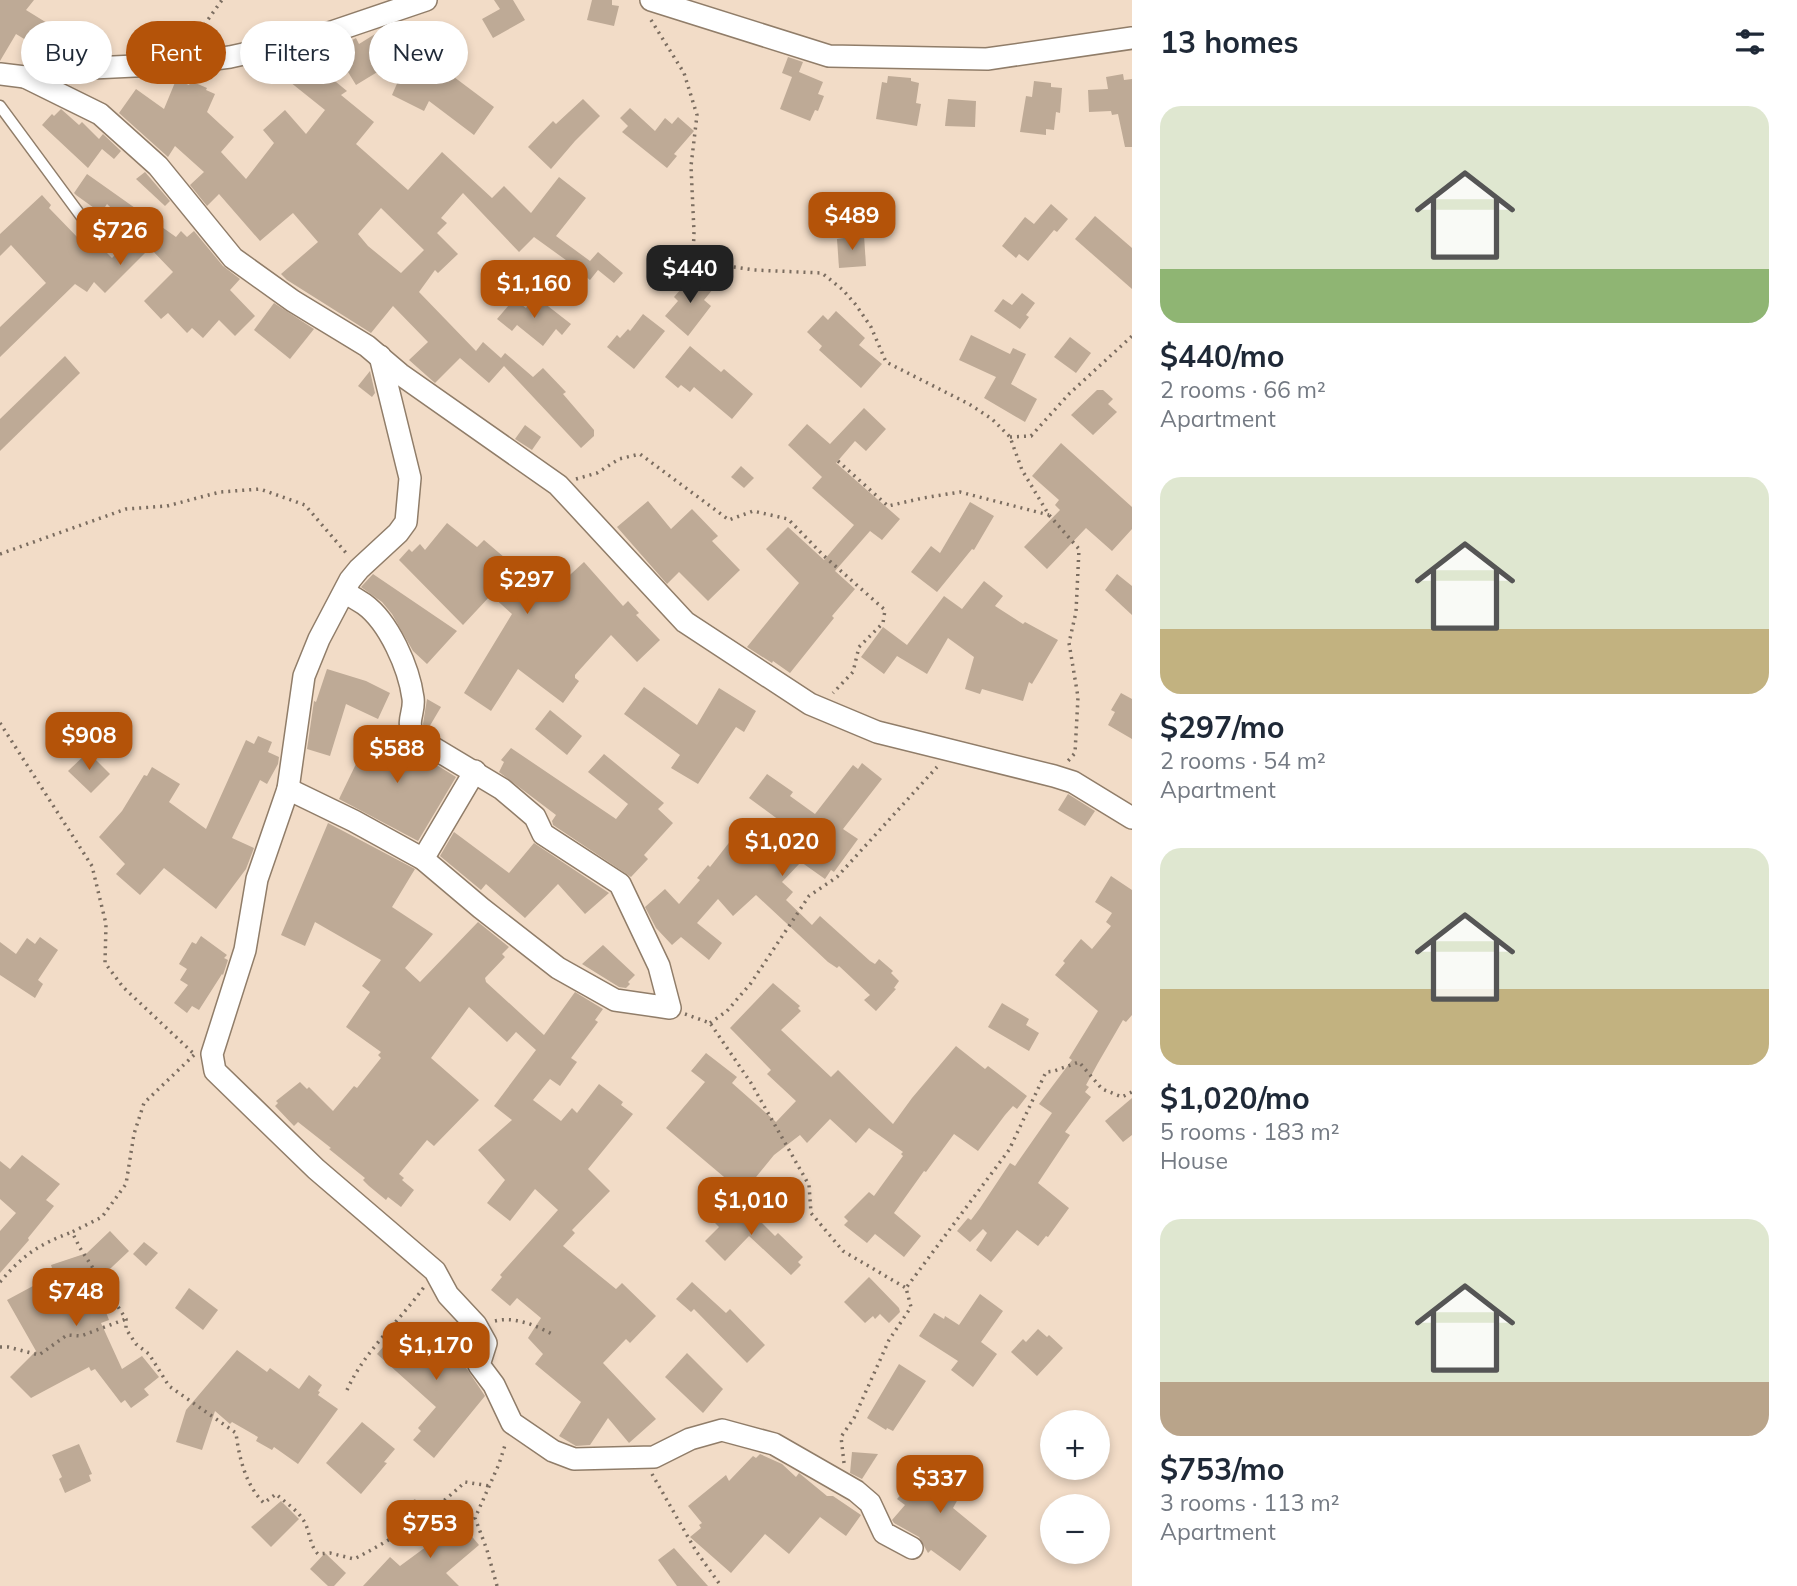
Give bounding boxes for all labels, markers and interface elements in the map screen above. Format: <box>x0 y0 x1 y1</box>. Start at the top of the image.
chip: Buy <box>21 21 112 84</box>
chip: Rent <box>126 21 226 84</box>
chip: Filters <box>240 21 355 84</box>
chip: New <box>369 21 468 84</box>
text: 13 homes <box>1160 23 1299 61</box>
icon: filters <box>1731 23 1769 61</box>
icon: home <box>1402 152 1528 278</box>
pin: $489 <box>811 192 893 252</box>
text: $489 <box>824 200 880 229</box>
pin: $726 <box>79 208 161 267</box>
text: $726 <box>92 215 148 244</box>
pin: $440 <box>649 246 731 305</box>
text: $440 <box>662 253 718 282</box>
pin: $1,160 <box>477 260 591 320</box>
text: $1,160 <box>497 268 571 297</box>
text: $440/mo <box>1160 337 1284 375</box>
text: 2 rooms · 66 m² <box>1160 375 1326 404</box>
text: Apartment <box>1160 404 1276 433</box>
icon: home <box>1402 523 1528 649</box>
pin: $297 <box>486 556 568 616</box>
text: $297 <box>499 564 555 593</box>
text: $297/mo <box>1160 708 1284 746</box>
pin: $908 <box>48 712 130 772</box>
text: $908 <box>61 720 117 749</box>
pin: $588 <box>356 726 438 785</box>
text: $588 <box>369 733 425 762</box>
text: 2 rooms · 54 m² <box>1160 746 1326 775</box>
text: Apartment <box>1160 775 1276 804</box>
pin: $1,020 <box>725 818 839 878</box>
text: $1,020 <box>745 826 819 855</box>
icon: home <box>1402 894 1528 1020</box>
text: $1,020/mo <box>1160 1079 1310 1117</box>
text: 5 rooms · 183 m² <box>1160 1117 1340 1146</box>
text: House <box>1160 1146 1228 1175</box>
pin: $1,010 <box>694 1178 808 1237</box>
text: $1,010 <box>714 1185 788 1214</box>
icon: home <box>1402 1265 1528 1391</box>
pin: $748 <box>35 1268 117 1328</box>
text: $748 <box>48 1276 104 1305</box>
pin: $1,170 <box>379 1322 493 1382</box>
text: $1,170 <box>399 1330 473 1359</box>
map controls <box>1040 1410 1110 1564</box>
button: + <box>1040 1410 1110 1480</box>
text: $753/mo <box>1160 1450 1284 1488</box>
pin: $337 <box>899 1456 981 1515</box>
text: $337 <box>912 1463 968 1492</box>
text: 3 rooms · 113 m² <box>1160 1488 1340 1517</box>
button: − <box>1040 1494 1110 1564</box>
pin: $753 <box>389 1500 471 1560</box>
text: $753 <box>402 1508 458 1537</box>
text: Apartment <box>1160 1517 1276 1546</box>

